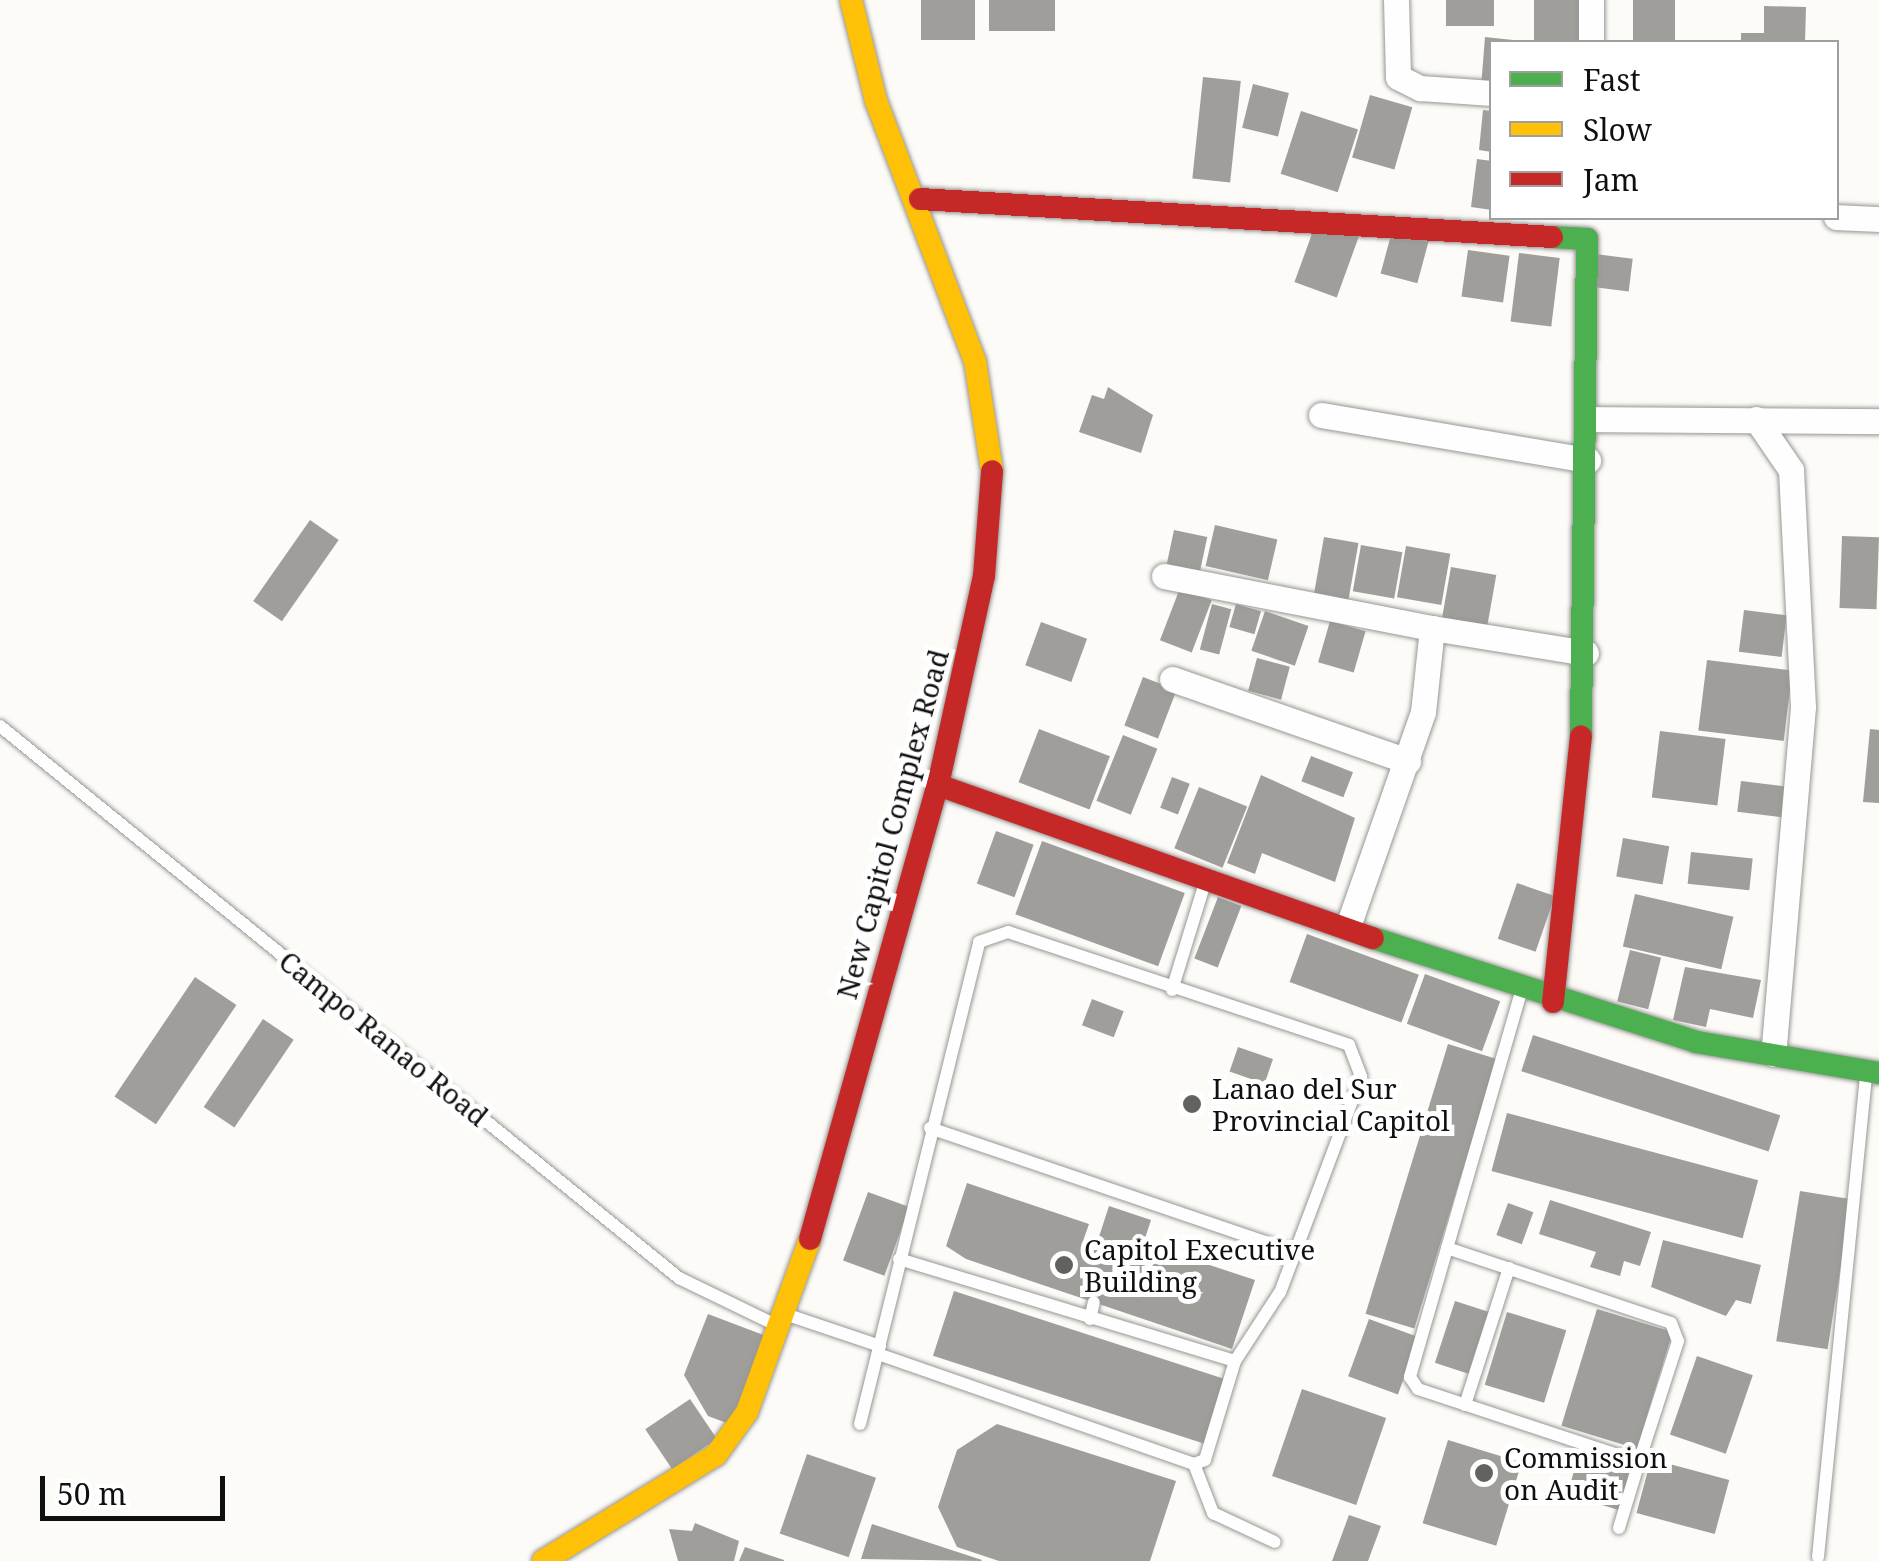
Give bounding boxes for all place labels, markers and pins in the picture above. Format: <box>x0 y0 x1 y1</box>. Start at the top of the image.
place label: Lanao del Sur Provincial Capitol <box>1212 1071 1450 1137</box>
marker: Lanao del Sur Provincial Capitol <box>1181 1093 1203 1115</box>
place label: Capitol Executive Building <box>1084 1232 1315 1298</box>
marker: Capitol Executive Building <box>1053 1254 1075 1276</box>
place label: Commission on Audit <box>1504 1440 1668 1506</box>
marker: Commission on Audit <box>1473 1462 1495 1484</box>

